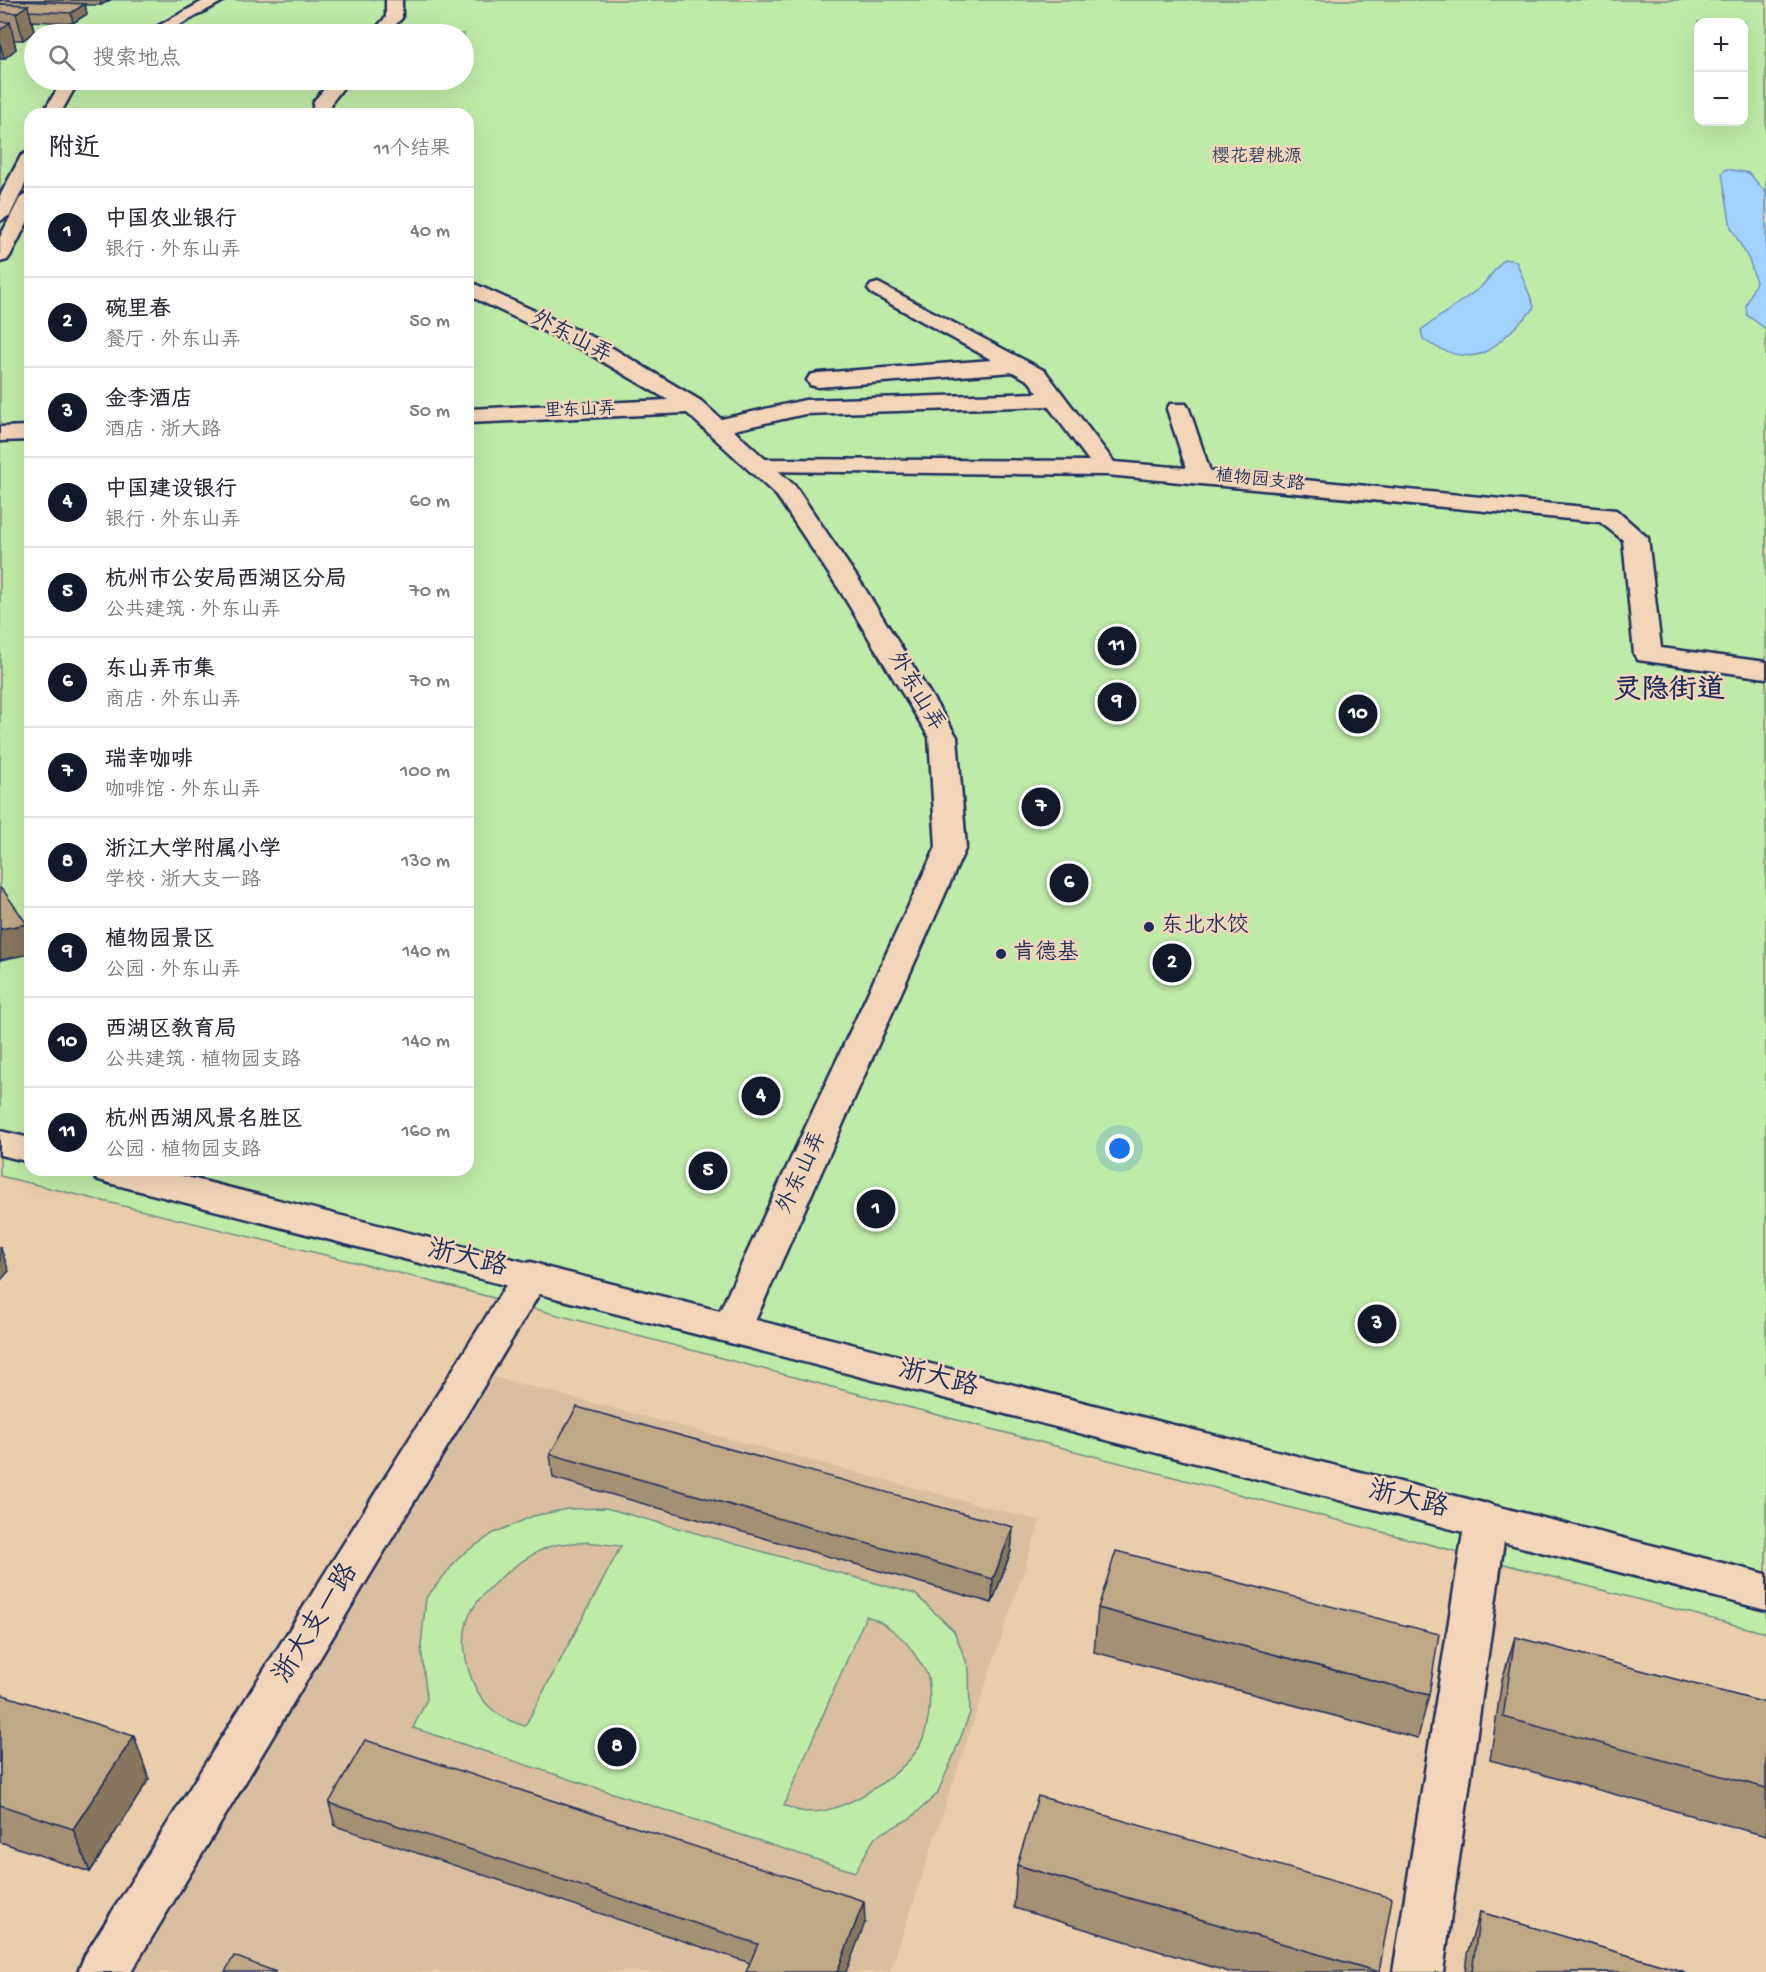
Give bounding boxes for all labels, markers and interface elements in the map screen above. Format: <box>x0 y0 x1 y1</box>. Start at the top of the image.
map controls <box>1694 18 1748 126</box>
button: + <box>1694 18 1748 72</box>
search box <box>24 24 474 90</box>
icon: search <box>45 41 78 74</box>
text: 搜索地点 <box>93 47 181 73</box>
button: − <box>1694 72 1748 126</box>
text: 附近 <box>48 135 100 166</box>
text: 11个结果 <box>374 139 450 162</box>
park label: 樱花碧桃源 <box>1212 146 1302 168</box>
text: 中国农业银行 <box>105 208 237 234</box>
text: 1 <box>63 221 72 244</box>
text: 40 m <box>410 221 450 244</box>
text: 银行 · 外东山弄 <box>105 240 241 263</box>
text: 碗里春 <box>105 298 171 324</box>
street label: 外东山弄 <box>526 306 617 370</box>
text: 2 <box>63 311 72 334</box>
text: 50 m <box>409 311 450 334</box>
text: 餐厅 · 外东山弄 <box>105 330 241 353</box>
text: 金李酒店 <box>105 388 193 414</box>
street label: 里东山弄 <box>544 398 616 423</box>
text: 3 <box>62 401 73 424</box>
text: 50 m <box>409 401 450 424</box>
text: 酒店 · 浙大路 <box>105 420 221 443</box>
street label: 植物园支路 <box>1214 465 1306 496</box>
text: 中国建设银行 <box>105 478 237 504</box>
text: 4 <box>63 491 72 514</box>
text: 60 m <box>410 491 450 514</box>
text: 银行 · 外东山弄 <box>105 510 241 533</box>
text: 杭州市公安局西湖区分局 <box>105 568 347 594</box>
text: 5 <box>62 581 73 604</box>
text: 70 m <box>409 581 450 604</box>
text: 公共建筑 · 外东山弄 <box>105 600 281 623</box>
pin: 11 <box>1098 624 1136 668</box>
street label: 外东山弄 <box>881 647 950 736</box>
text: 东山弄市集 <box>105 658 215 684</box>
text: 6 <box>62 671 73 694</box>
text: 70 m <box>409 671 450 694</box>
district label: 灵隐街道 <box>1613 674 1725 708</box>
pin: 9 <box>1098 680 1136 724</box>
text: 商店 · 外东山弄 <box>105 690 241 713</box>
pin: 10 <box>1338 692 1378 736</box>
text: 瑞幸咖啡 <box>105 748 193 774</box>
text: 7 <box>62 761 73 784</box>
text: 100 m <box>400 761 450 784</box>
text: 咖啡馆 · 外东山弄 <box>105 780 261 803</box>
pin: 7 <box>1022 784 1060 830</box>
text: 浙江大学附属小学 <box>105 838 281 864</box>
text: 8 <box>62 851 73 874</box>
text: 130 m <box>401 851 450 874</box>
pin: 6 <box>1050 860 1088 906</box>
text: 学校 · 浙大支一路 <box>105 870 261 893</box>
place label: 东北水饺 <box>1161 913 1249 940</box>
marker: 东北水饺 <box>1142 920 1156 934</box>
text: 植物园景区 <box>105 928 215 954</box>
place label: 肯德基 <box>1013 939 1079 967</box>
pin: 2 <box>1152 940 1192 986</box>
text: 9 <box>62 941 73 964</box>
text: 140 m <box>402 941 450 964</box>
marker: 肯德基 <box>994 947 1008 961</box>
text: 公园 · 外东山弄 <box>105 960 241 983</box>
text: 西湖区教育局 <box>105 1018 237 1044</box>
text: 10 <box>58 1031 77 1054</box>
text: 140 m <box>402 1031 450 1054</box>
text: 公共建筑 · 植物园支路 <box>105 1050 301 1073</box>
pin: 4 <box>742 1074 780 1118</box>
text: 杭州西湖风景名胜区 <box>105 1108 303 1134</box>
text: 11 <box>59 1121 76 1144</box>
text: 160 m <box>401 1121 450 1144</box>
street label: 外东山弄 <box>772 1127 833 1218</box>
your location <box>1105 1134 1134 1163</box>
text: 公园 · 植物园支路 <box>105 1140 261 1163</box>
pin: 5 <box>688 1148 728 1194</box>
pin: 1 <box>856 1186 896 1232</box>
street label: 浙大路 <box>424 1233 511 1285</box>
pin: 3 <box>1358 1302 1396 1346</box>
street label: 浙大路 <box>895 1353 982 1405</box>
street label: 浙大路 <box>1365 1474 1452 1526</box>
street label: 浙大支一路 <box>266 1557 366 1690</box>
pin: 8 <box>598 1724 636 1770</box>

